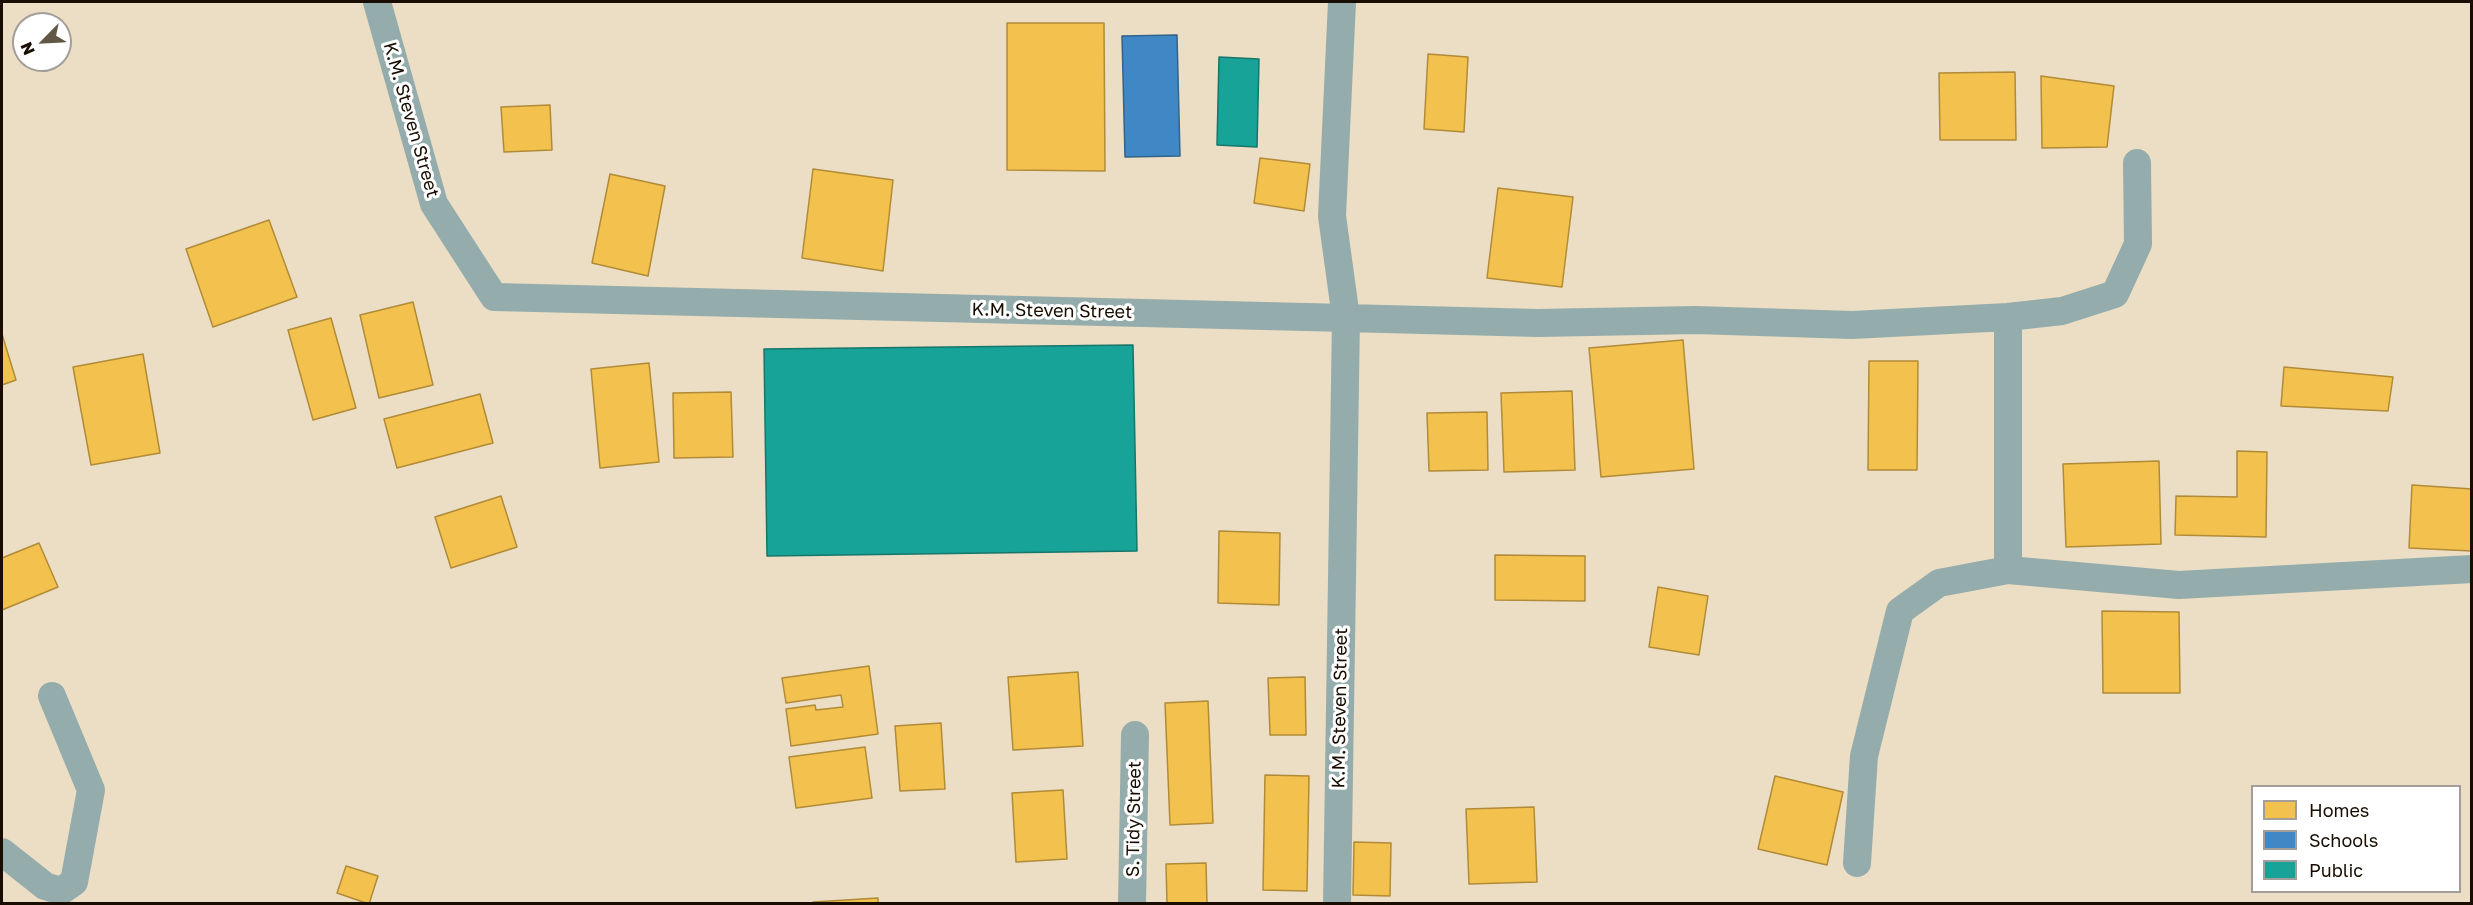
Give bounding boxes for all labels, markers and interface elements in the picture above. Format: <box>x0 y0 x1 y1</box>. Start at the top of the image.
north arrow <box>12 12 72 72</box>
text: N <box>16 39 39 58</box>
street label: K.M. Steven Street <box>378 40 444 200</box>
street label: K.M. Steven Street <box>971 299 1133 323</box>
street label: K.M. Steven Street <box>1328 627 1352 789</box>
street label: S. Tidy Street <box>1122 761 1146 877</box>
legend <box>2251 785 2461 893</box>
text: Homes <box>2309 799 2369 821</box>
text: Schools <box>2309 829 2378 851</box>
text: Public <box>2309 859 2363 881</box>

